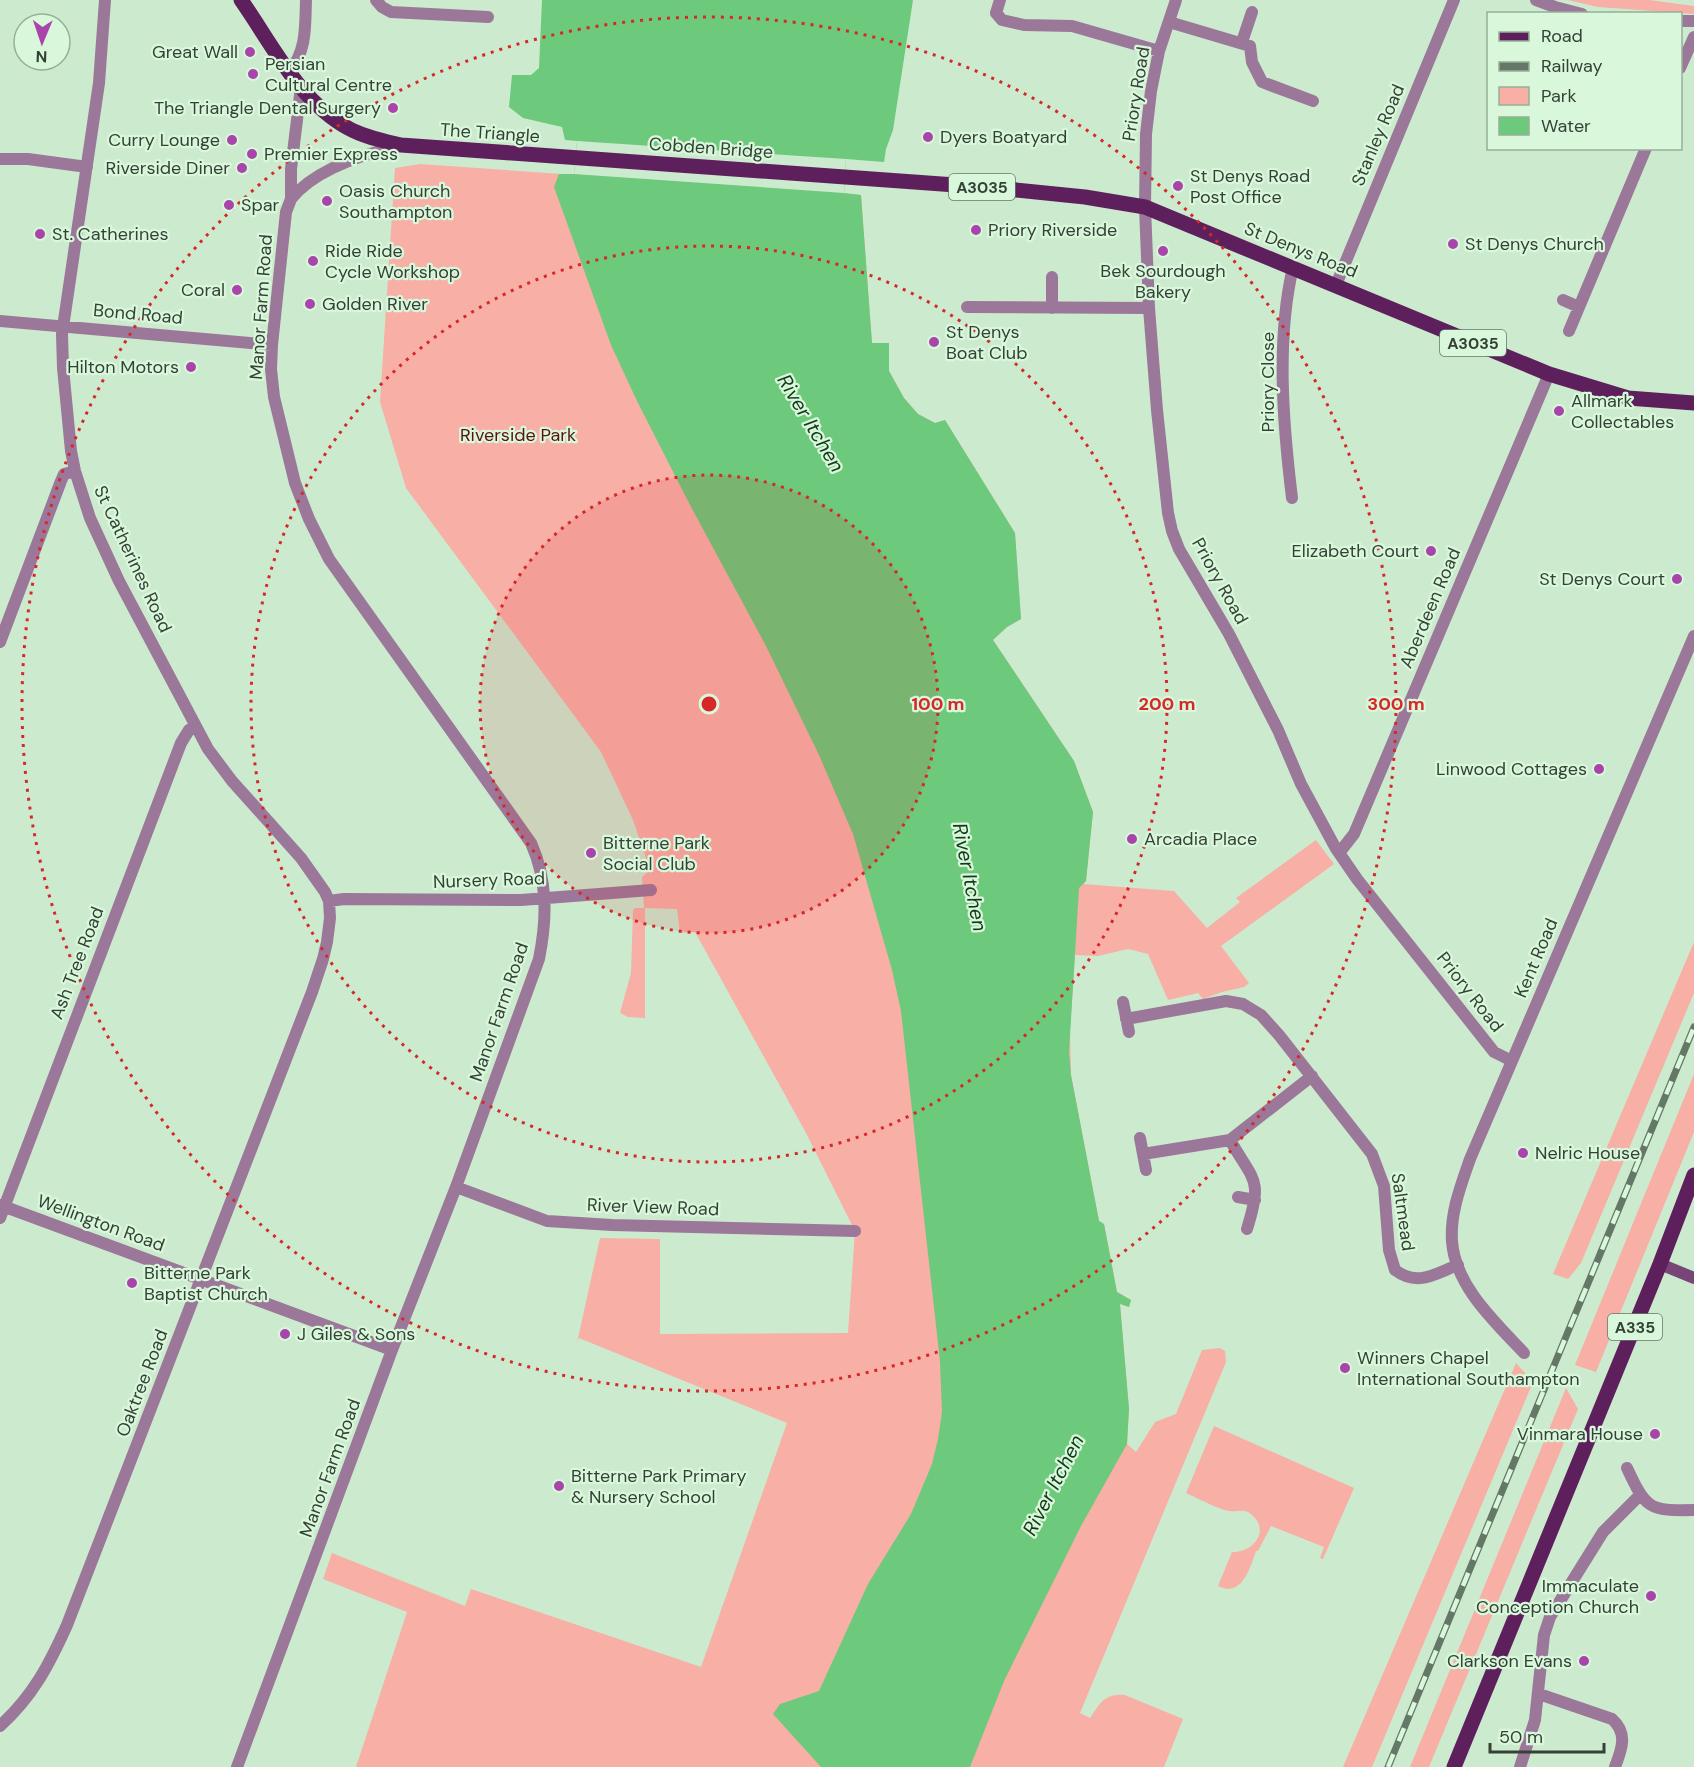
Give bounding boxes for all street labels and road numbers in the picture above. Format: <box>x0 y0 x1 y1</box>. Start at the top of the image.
street label: Priory Road <box>1117 45 1155 143</box>
street label: Stanley Road <box>1346 81 1410 189</box>
street label: The Triangle <box>439 118 541 148</box>
street label: Cobden Bridge <box>648 132 774 164</box>
road number: A3035 <box>949 174 1015 200</box>
street label: St Denys Road <box>1241 216 1361 284</box>
street label: Manor Farm Road <box>244 234 278 380</box>
street label: Bond Road <box>92 298 184 330</box>
road number: A3035 <box>1440 330 1506 356</box>
street label: Priory Close <box>1256 332 1280 432</box>
street label: St Catherines Road <box>88 482 178 636</box>
street label: Priory Road <box>1186 533 1254 629</box>
street label: Aberdeen Road <box>1394 544 1466 672</box>
street label: Nursery Road <box>433 866 545 894</box>
street label: Ash Tree Road <box>45 903 109 1023</box>
street label: Kent Road <box>1508 915 1564 1001</box>
street label: Manor Farm Road <box>464 939 534 1085</box>
street label: Priory Road <box>1431 947 1509 1037</box>
street label: Saltmead <box>1386 1171 1420 1253</box>
street label: Wellington Road <box>34 1189 168 1257</box>
street label: River View Road <box>586 1193 720 1221</box>
road number: A335 <box>1608 1314 1662 1340</box>
street label: Oaktree Road <box>110 1326 174 1440</box>
street label: Manor Farm Road <box>294 1395 366 1541</box>

